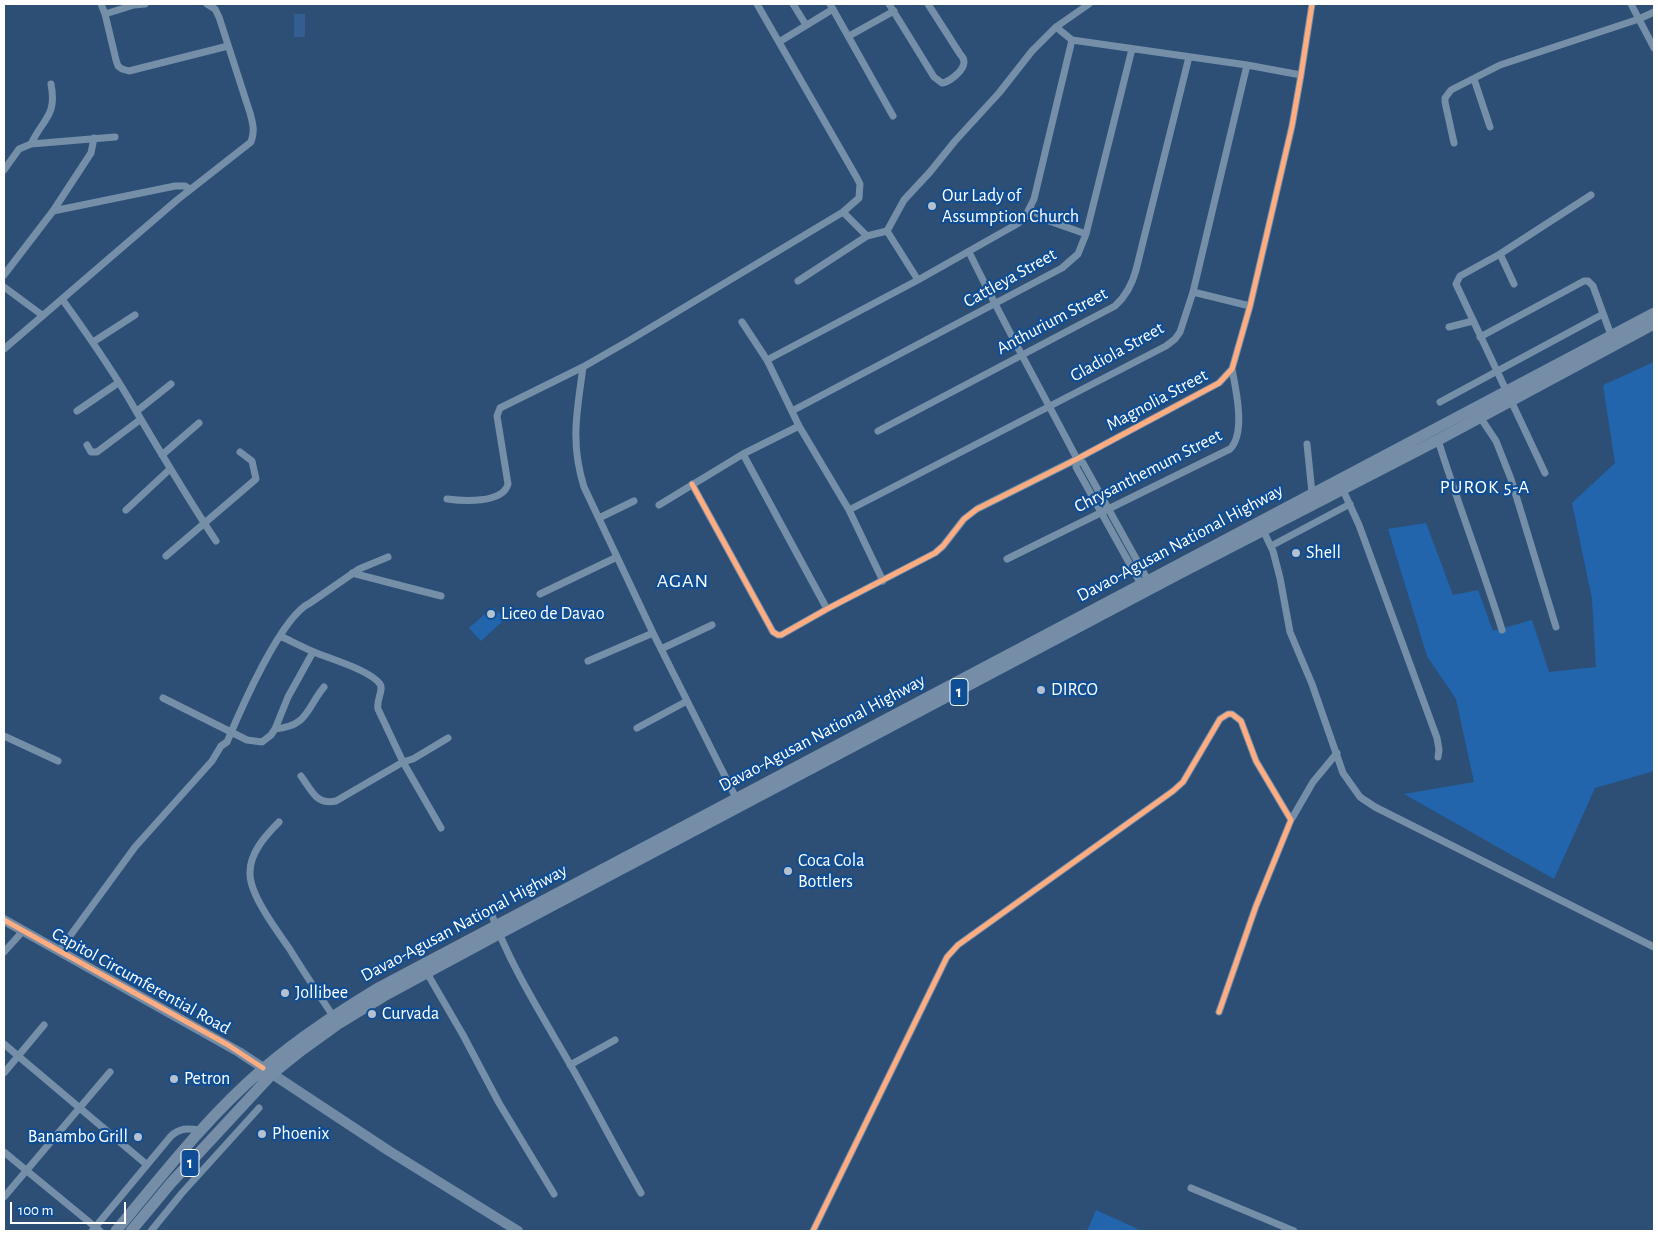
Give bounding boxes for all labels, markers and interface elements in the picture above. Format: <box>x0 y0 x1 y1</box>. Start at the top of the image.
place label: Our Lady of Assumption Church <box>942 185 1079 228</box>
marker: Our Lady of Assumption Church <box>926 200 938 212</box>
street label: Cattleya Street <box>960 244 1060 312</box>
street label: Anthurium Street <box>993 283 1111 359</box>
street label: Gladiola Street <box>1066 317 1168 387</box>
street label: Magnolia Street <box>1103 364 1211 436</box>
street label: Chrysanthemum Street <box>1071 424 1225 518</box>
district label: PUROK 5-A <box>1439 476 1531 498</box>
street label: Davao-Agusan National Highway <box>1073 479 1287 607</box>
place label: Shell <box>1306 542 1341 564</box>
marker: Shell <box>1290 547 1302 559</box>
district label: AGAN <box>656 569 710 593</box>
place label: Liceo de Davao <box>501 603 605 625</box>
marker: Liceo de Davao <box>485 608 497 620</box>
street label: Davao-Agusan National Highway <box>715 669 929 797</box>
road number: 1 <box>950 679 968 706</box>
place label: DIRCO <box>1051 679 1098 701</box>
marker: DIRCO <box>1035 684 1047 696</box>
place label: Coca Cola Bottlers <box>798 850 864 892</box>
street label: Davao-Agusan National Highway <box>357 859 571 987</box>
marker: Coca Cola Bottlers <box>782 865 794 877</box>
street label: Capitol Circumferential Road <box>48 923 234 1039</box>
place label: Jollibee <box>295 982 348 1004</box>
marker: Jollibee <box>279 987 291 999</box>
place label: Curvada <box>382 1003 439 1025</box>
marker: Curvada <box>366 1008 378 1020</box>
place label: Petron <box>184 1068 230 1090</box>
marker: Petron <box>168 1073 180 1085</box>
place label: Phoenix <box>272 1123 329 1145</box>
place label: Banambo Grill <box>28 1126 128 1148</box>
marker: Phoenix <box>256 1128 268 1140</box>
marker: Banambo Grill <box>132 1131 144 1143</box>
road number: 1 <box>181 1150 199 1176</box>
scale bar <box>12 1192 129 1224</box>
text: 100 m <box>18 1203 53 1218</box>

